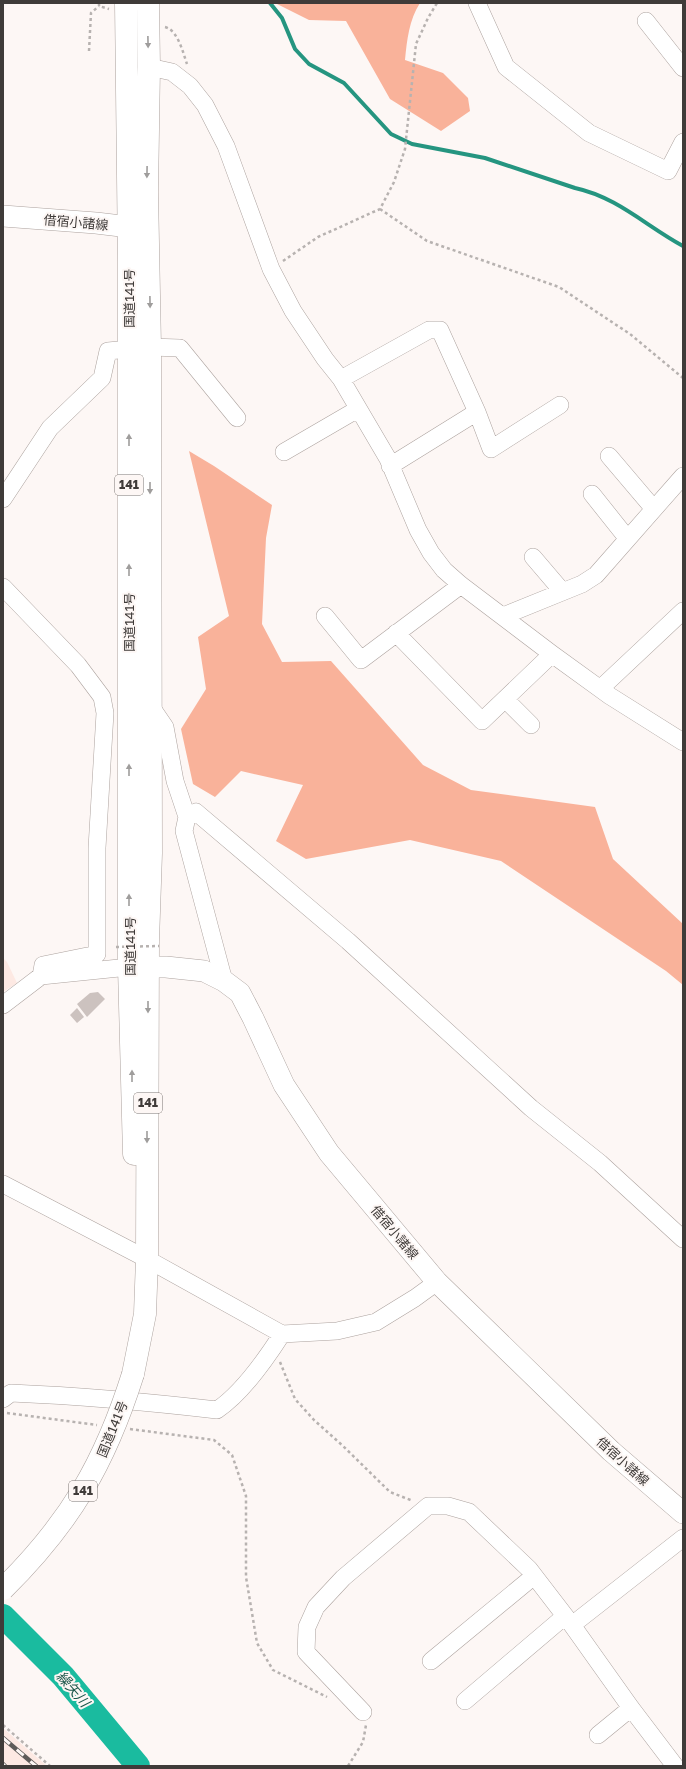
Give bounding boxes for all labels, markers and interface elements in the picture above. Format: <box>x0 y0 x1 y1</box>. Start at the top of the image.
one-way arrow <box>145 36 152 48</box>
one-way arrow <box>144 166 150 179</box>
street label: 借宿小諸線 <box>43 211 109 233</box>
street label: 国道141号 <box>121 268 137 328</box>
one-way arrow <box>147 296 153 309</box>
one-way arrow <box>126 433 132 446</box>
road number: 141 <box>115 475 143 495</box>
one-way arrow <box>147 482 153 495</box>
one-way arrow <box>126 563 132 576</box>
street label: 国道141号 <box>121 592 137 652</box>
one-way arrow <box>126 763 132 776</box>
one-way arrow <box>126 893 132 906</box>
street label: 国道141号 <box>122 916 138 976</box>
one-way arrow <box>145 1001 151 1014</box>
one-way arrow <box>129 1069 135 1082</box>
road number: 141 <box>134 1093 162 1113</box>
one-way arrow <box>144 1131 150 1144</box>
street label: 借宿小諸線 <box>368 1202 422 1262</box>
street label: 国道141号 <box>93 1398 131 1460</box>
street label: 借宿小諸線 <box>593 1433 653 1489</box>
road number: 141 <box>69 1481 97 1501</box>
water label: 繰矢川 <box>53 1667 95 1712</box>

